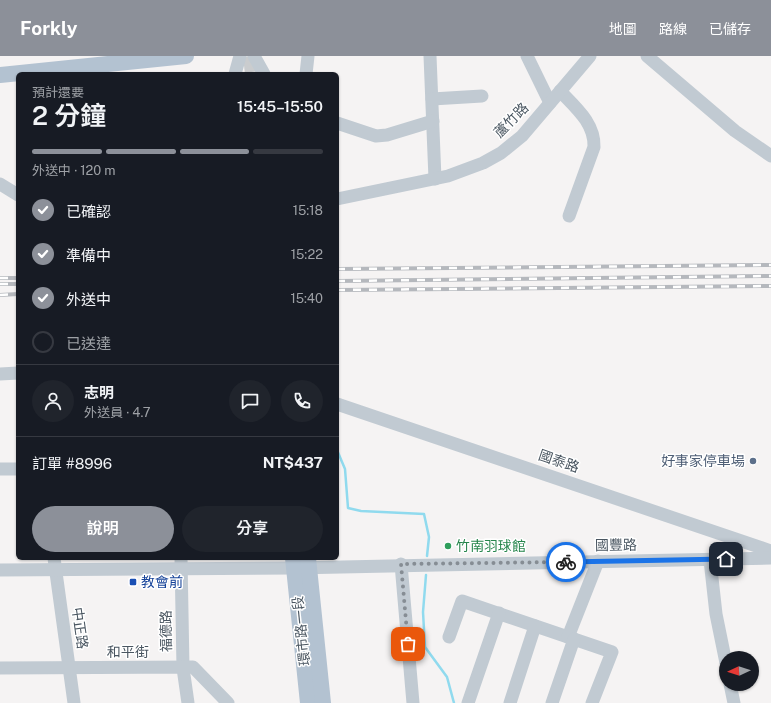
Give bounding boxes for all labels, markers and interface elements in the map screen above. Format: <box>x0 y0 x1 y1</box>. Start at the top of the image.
text: Forkly <box>20 17 78 39</box>
text: 地圖 <box>609 21 637 37</box>
text: 路線 <box>659 21 687 37</box>
text: 已儲存 <box>709 21 751 37</box>
text: 預計還要 <box>32 85 84 100</box>
text: 15:45–15:50 <box>237 98 323 115</box>
street label: 蘆竹路 <box>490 99 532 141</box>
text: 2 分鐘 <box>32 100 106 131</box>
text: 外送中 · 120 m <box>32 163 116 178</box>
icon: check <box>32 199 54 221</box>
text: 已確認 <box>66 203 111 220</box>
text: 15:18 <box>293 203 323 218</box>
icon: check <box>32 243 54 265</box>
text: 準備中 <box>66 247 111 264</box>
text: 15:22 <box>291 247 323 262</box>
icon: check <box>32 287 54 309</box>
text: 外送中 <box>66 291 111 308</box>
text: 15:40 <box>290 291 323 306</box>
text: 已送達 <box>66 335 111 352</box>
button: person <box>32 380 74 422</box>
button: chat <box>229 380 271 422</box>
button: phone <box>281 380 323 422</box>
text: 志明 <box>84 384 114 401</box>
text: 外送員 · 4.7 <box>84 405 150 420</box>
street label: 國泰路 <box>537 447 581 475</box>
place label: 好事家停車場 <box>661 453 745 469</box>
text: NT$437 <box>263 454 323 471</box>
text: 訂單 #8996 <box>32 455 112 472</box>
marker: 好事家停車場 <box>748 456 758 466</box>
button: 說明 <box>32 506 174 552</box>
button: 分享 <box>182 506 323 552</box>
street label: 國豐路 <box>595 537 637 553</box>
place label: 竹南羽球館 <box>456 538 526 554</box>
marker: 竹南羽球館 <box>443 541 453 551</box>
courier <box>546 542 586 582</box>
pin <box>709 542 743 576</box>
icon: home <box>715 548 737 570</box>
icon: bike <box>555 551 577 573</box>
place label: 教會前 <box>141 574 183 590</box>
marker: 教會前 <box>128 577 138 587</box>
street label: 環市路一段 <box>289 595 313 667</box>
street label: 中正路 <box>69 606 91 650</box>
street label: 福德路 <box>158 610 174 652</box>
pin <box>391 627 425 661</box>
icon: bag <box>397 633 419 655</box>
street label: 和平街 <box>107 644 149 660</box>
north arrow <box>719 651 759 691</box>
map controls <box>719 651 759 691</box>

